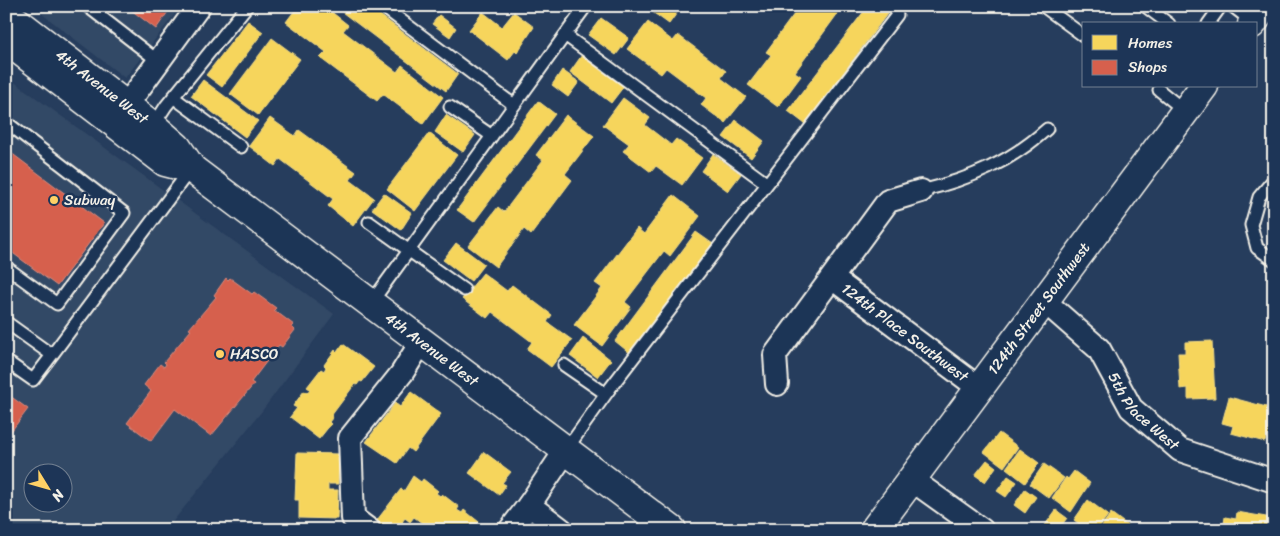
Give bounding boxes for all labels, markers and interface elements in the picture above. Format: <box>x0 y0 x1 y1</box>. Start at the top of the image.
legend <box>1082 22 1258 88</box>
text: Homes <box>1128 30 1172 56</box>
street label: 4th Avenue West <box>50 42 155 132</box>
text: Shops <box>1128 54 1168 80</box>
place label: Subway <box>64 187 116 213</box>
marker: Subway <box>48 194 60 206</box>
street label: 124th Street Southwest <box>980 236 1097 380</box>
street label: 124th Place Southwest <box>836 276 975 389</box>
street label: 4th Avenue West <box>379 305 485 394</box>
place label: HASCO <box>230 341 279 367</box>
marker: HASCO <box>214 348 226 360</box>
street label: 5th Place West <box>1101 367 1186 458</box>
north arrow <box>22 464 72 514</box>
text: N <box>45 483 71 507</box>

